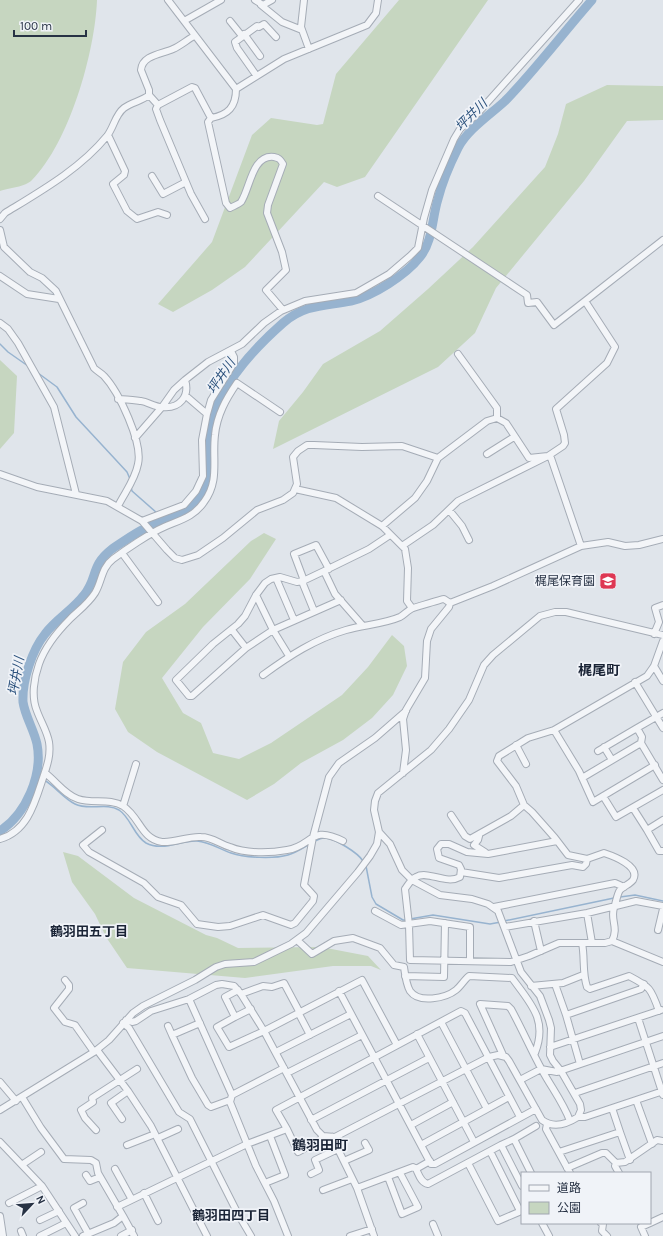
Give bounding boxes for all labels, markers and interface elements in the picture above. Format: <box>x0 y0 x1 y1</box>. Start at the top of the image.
scale bar <box>14 12 86 38</box>
text: 100 m <box>20 19 52 33</box>
water label: 坪井川 <box>452 94 492 134</box>
water label: 坪井川 <box>204 354 239 396</box>
school or university icon: 梶尾保育園 <box>598 571 618 591</box>
place label: 梶尾保育園 <box>535 574 595 588</box>
water label: 坪井川 <box>5 654 27 697</box>
district label: 梶尾町 <box>578 662 620 679</box>
district label: 鶴羽田五丁目 <box>50 924 128 939</box>
district label: 鶴羽田町 <box>292 1137 348 1154</box>
legend <box>521 1172 651 1224</box>
text: 道路 <box>557 1181 581 1195</box>
north arrow <box>12 1184 52 1224</box>
text: N <box>33 1193 48 1206</box>
text: 公園 <box>557 1201 581 1215</box>
district label: 鶴羽田四丁目 <box>192 1208 270 1223</box>

